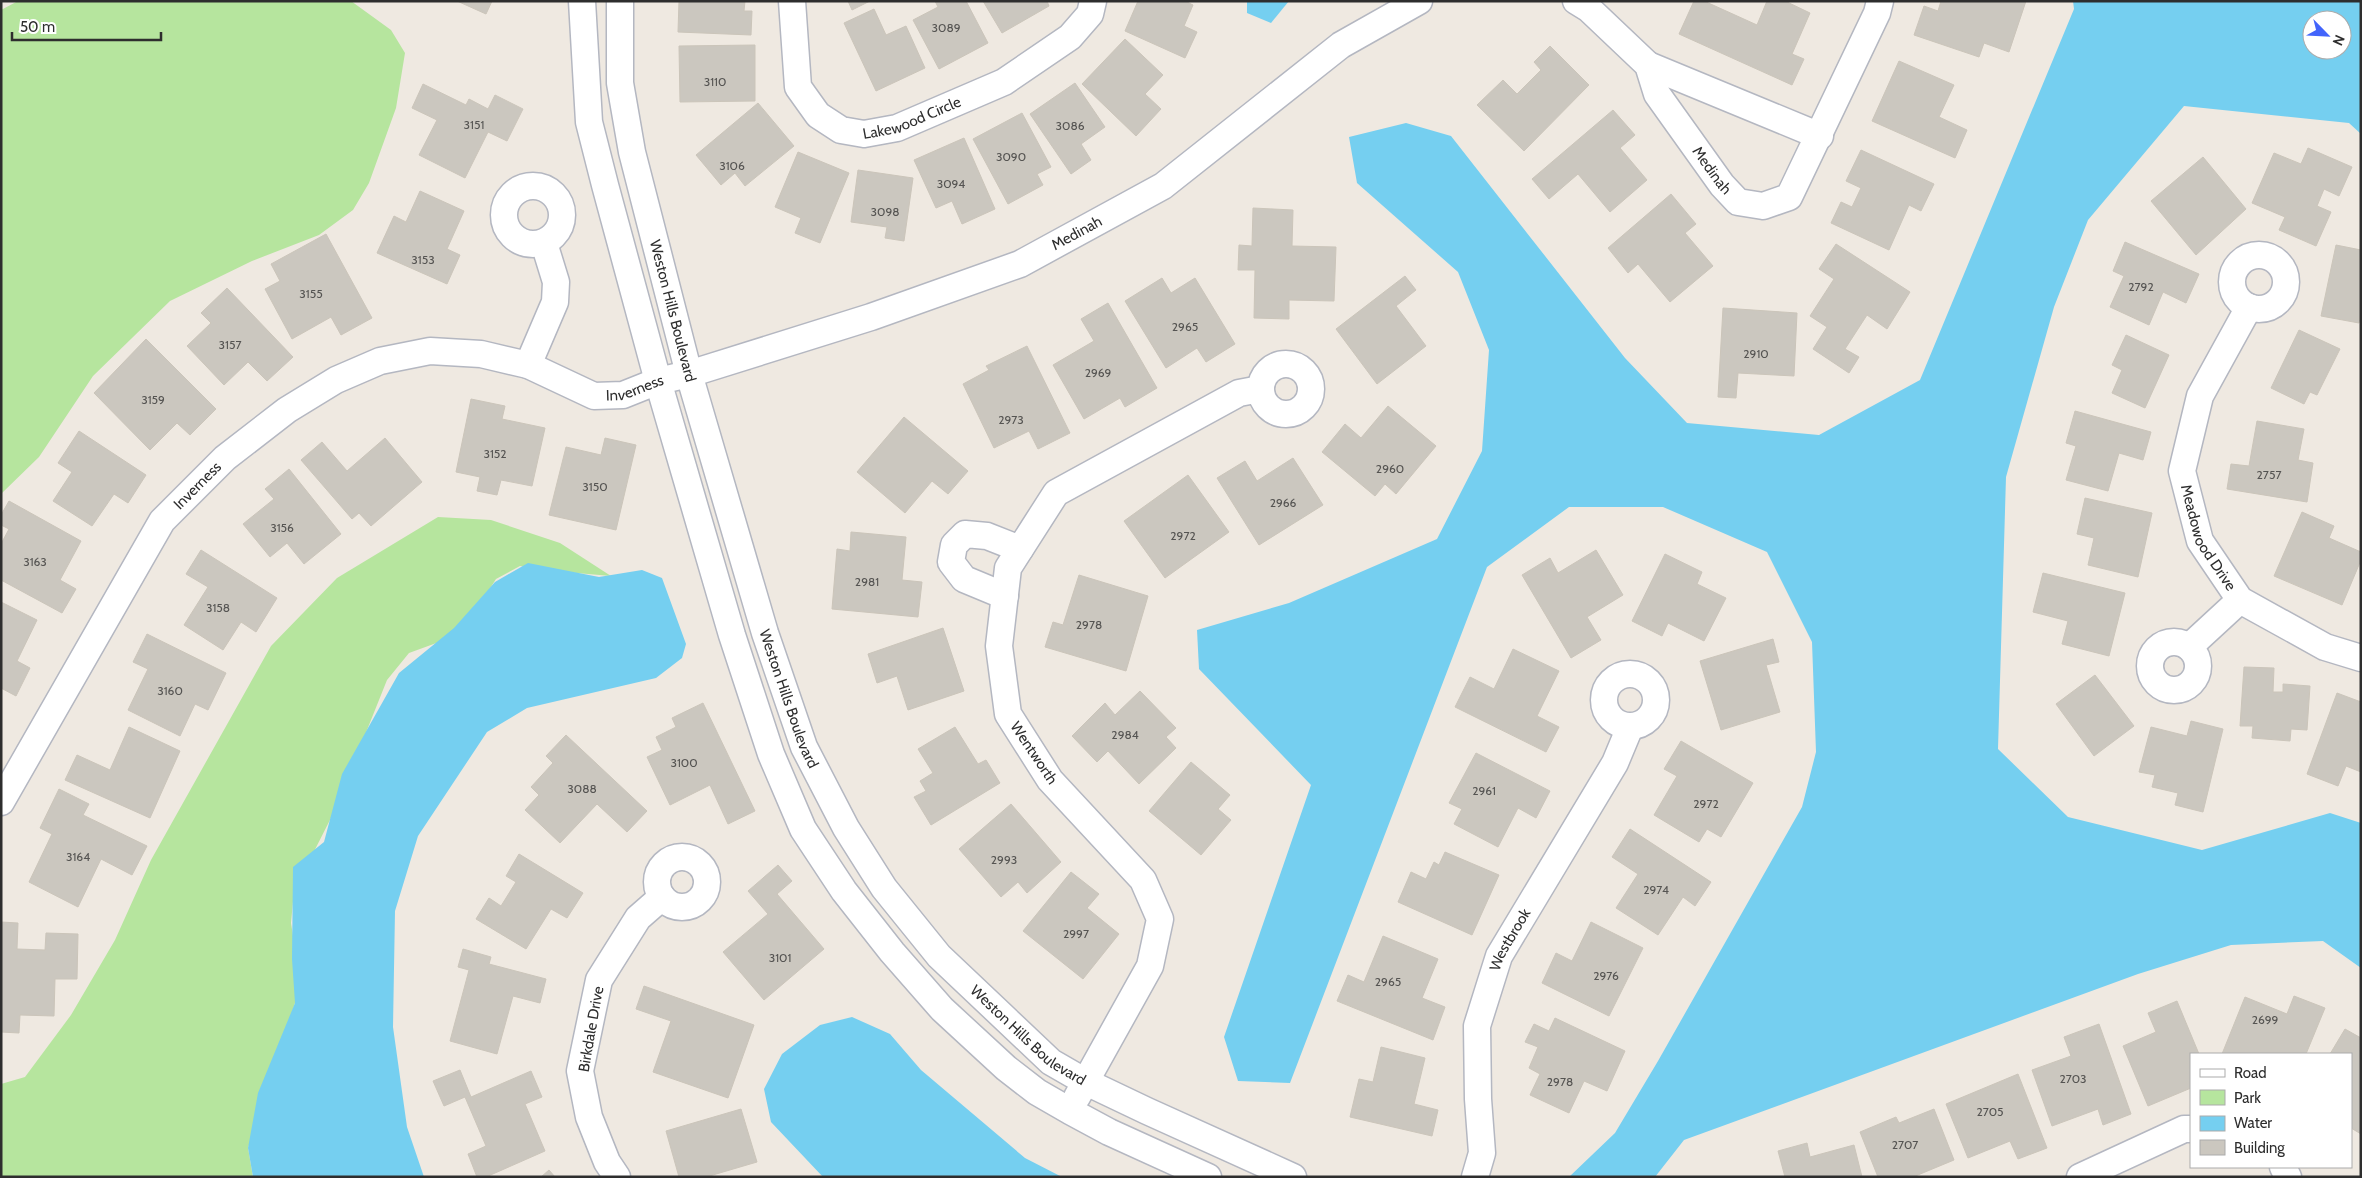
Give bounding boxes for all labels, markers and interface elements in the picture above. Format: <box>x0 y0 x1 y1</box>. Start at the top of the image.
scale bar <box>12 10 161 42</box>
north arrow <box>2302 10 2352 60</box>
text: 50 m <box>20 18 55 36</box>
house number: 3089 <box>932 20 961 35</box>
text: N <box>2329 32 2349 48</box>
house number: 3110 <box>704 74 726 89</box>
street label: Lakewood Circle <box>861 92 964 143</box>
house number: 3151 <box>464 117 484 132</box>
house number: 3086 <box>1056 118 1085 133</box>
street label: Medinah <box>1688 143 1735 198</box>
house number: 3090 <box>996 149 1026 164</box>
house number: 3106 <box>719 158 745 173</box>
house number: 3094 <box>937 176 965 191</box>
house number: 3098 <box>871 204 899 219</box>
street label: Medinah <box>1048 212 1105 254</box>
street label: Weston Hills Boulevard <box>646 238 700 384</box>
house number: 3153 <box>411 252 435 267</box>
house number: 2792 <box>2128 279 2154 294</box>
house number: 3155 <box>299 286 323 301</box>
house number: 2965 <box>1172 319 1198 334</box>
house number: 3157 <box>219 337 241 352</box>
house number: 2910 <box>1743 346 1769 361</box>
house number: 2969 <box>1085 365 1112 380</box>
street label: Inverness <box>606 371 665 405</box>
house number: 3159 <box>141 392 165 407</box>
house number: 2973 <box>998 412 1024 427</box>
house number: 3152 <box>483 446 507 461</box>
street label: Inverness <box>170 458 225 513</box>
house number: 2960 <box>1376 461 1404 476</box>
house number: 2757 <box>2257 467 2281 482</box>
house number: 3150 <box>582 479 608 494</box>
street label: Meadowood Drive <box>2177 483 2240 594</box>
house number: 2966 <box>1270 495 1297 510</box>
house number: 3156 <box>270 520 294 535</box>
house number: 2972 <box>1170 528 1196 543</box>
house number: 3163 <box>23 554 47 569</box>
house number: 2981 <box>855 574 879 589</box>
house number: 3158 <box>206 600 230 615</box>
house number: 2978 <box>1076 617 1102 632</box>
street label: Weston Hills Boulevard <box>755 627 822 771</box>
house number: 3160 <box>157 683 183 698</box>
street label: Wentworth <box>1007 718 1061 788</box>
house number: 2984 <box>1111 727 1139 742</box>
house number: 3100 <box>670 755 698 770</box>
house number: 3088 <box>567 781 597 796</box>
house number: 2961 <box>1472 783 1496 798</box>
house number: 2972 <box>1693 796 1719 811</box>
house number: 3164 <box>66 849 90 864</box>
house number: 2993 <box>991 852 1017 867</box>
house number: 2974 <box>1643 882 1669 897</box>
street label: Westbrook <box>1486 905 1535 973</box>
house number: 2997 <box>1063 926 1089 941</box>
house number: 3101 <box>769 950 791 965</box>
house number: 2976 <box>1593 968 1619 983</box>
house number: 2965 <box>1375 974 1401 989</box>
street label: Weston Hills Boulevard <box>967 981 1089 1089</box>
street label: Birkdale Drive <box>575 984 607 1073</box>
house number: 2699 <box>2252 1012 2279 1027</box>
legend <box>2190 1053 2352 1168</box>
text: Road <box>2234 1064 2267 1082</box>
house number: 2703 <box>2059 1071 2087 1086</box>
house number: 2978 <box>1547 1074 1573 1089</box>
text: Park <box>2234 1089 2261 1107</box>
house number: 2705 <box>1976 1104 2004 1119</box>
text: Water <box>2234 1114 2272 1132</box>
house number: 2707 <box>1892 1137 1918 1152</box>
text: Building <box>2234 1139 2285 1157</box>

